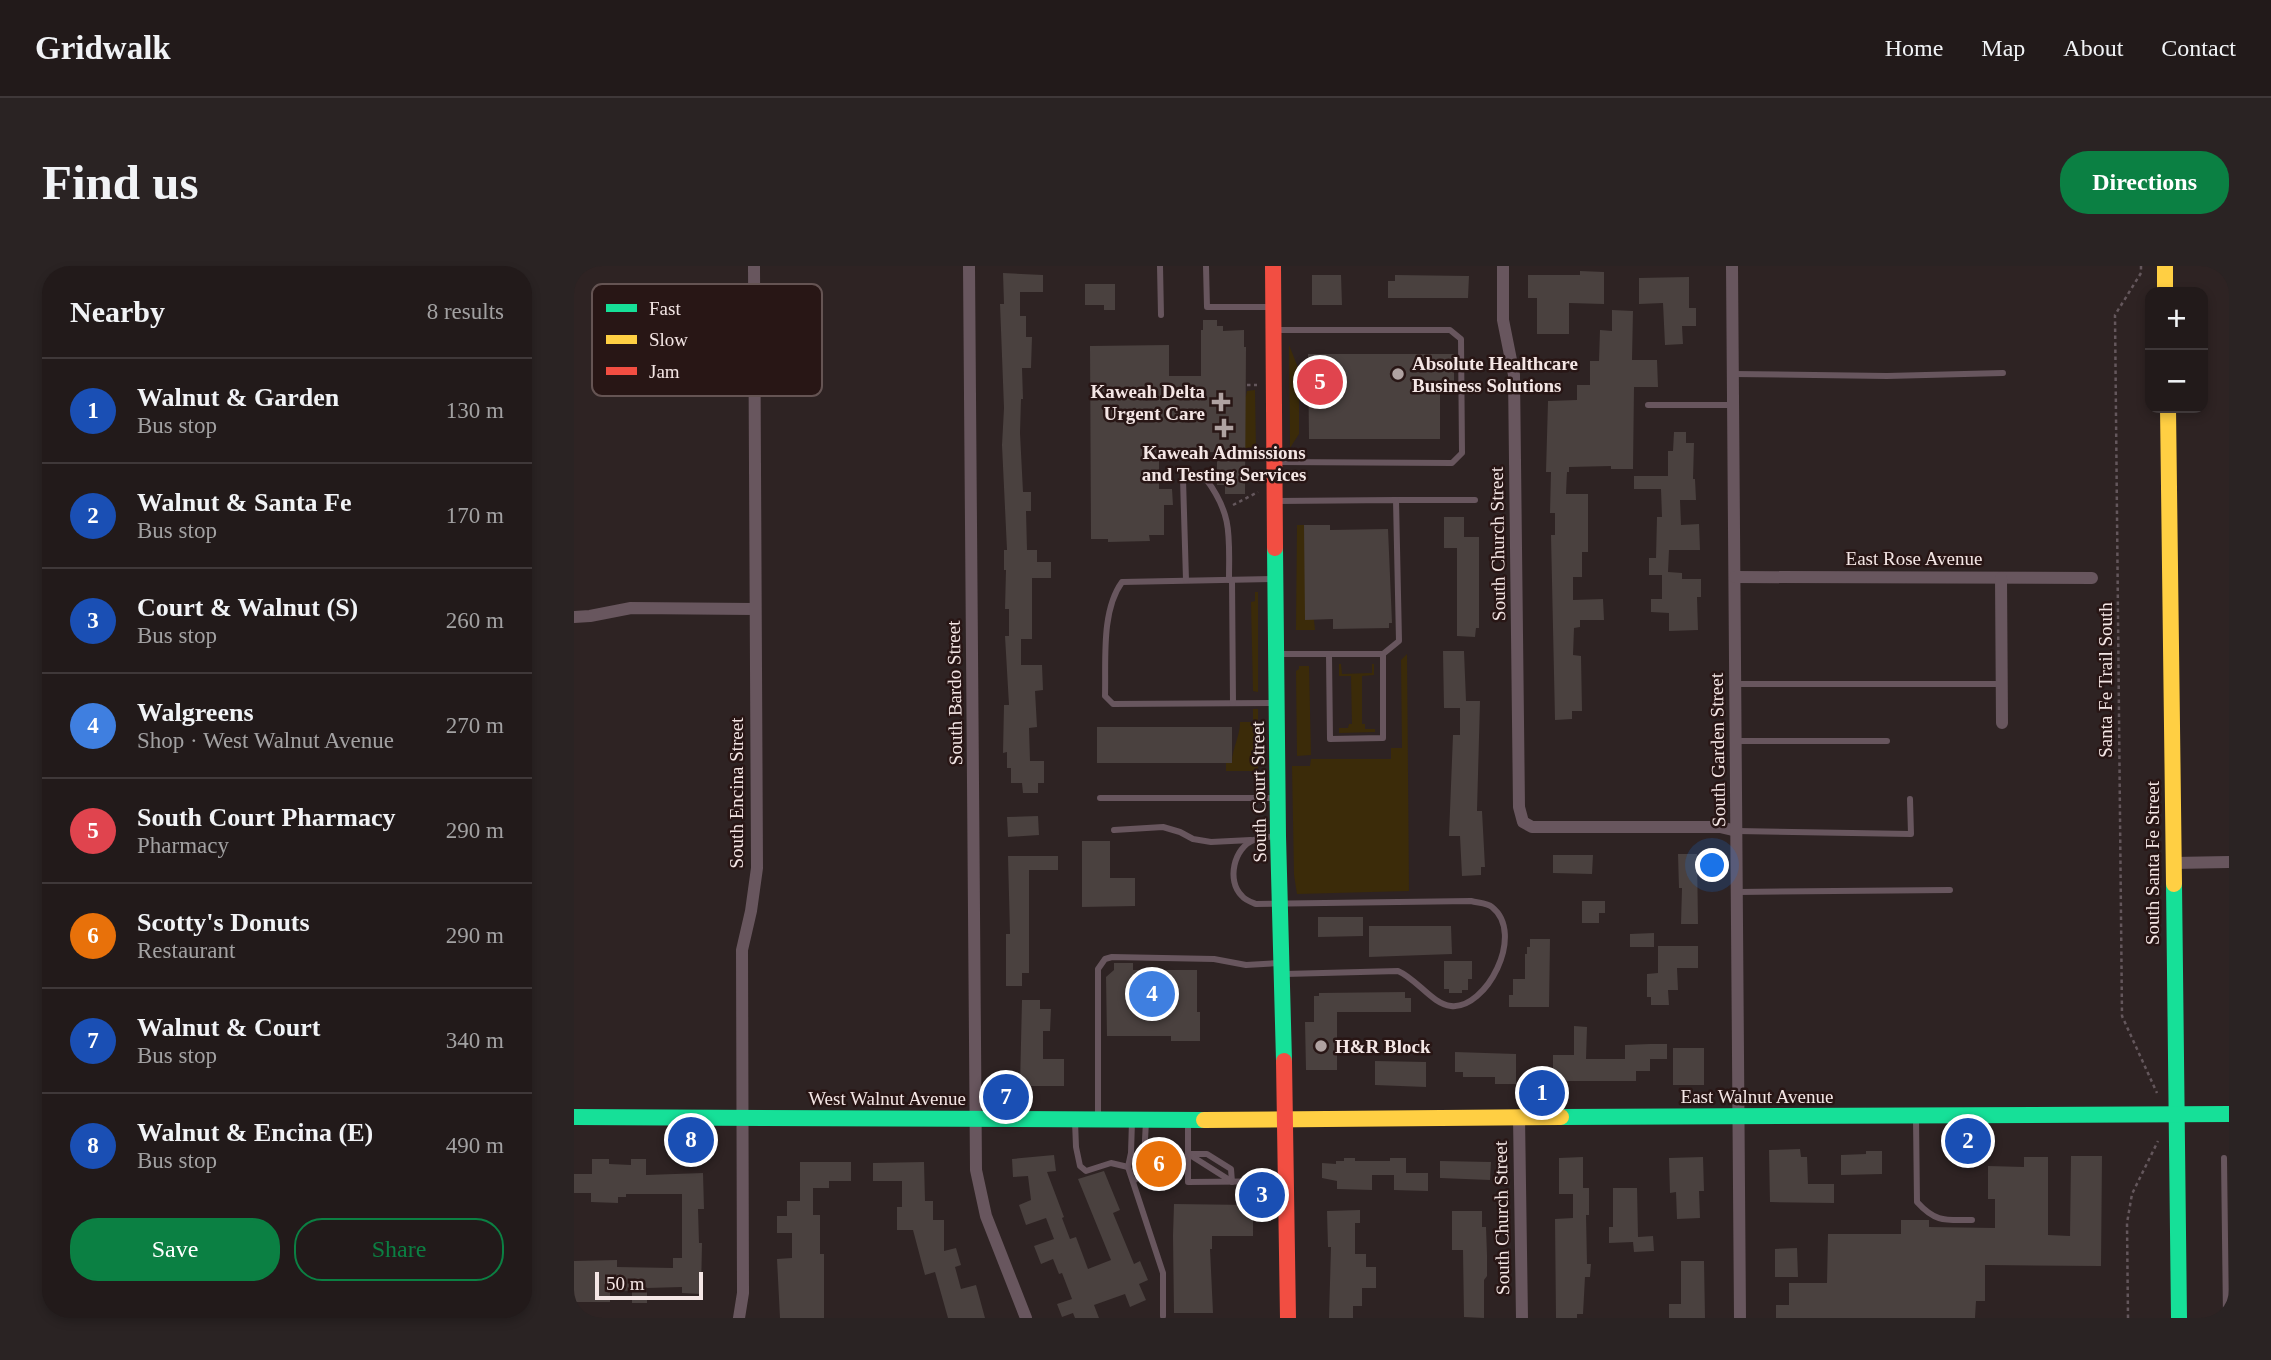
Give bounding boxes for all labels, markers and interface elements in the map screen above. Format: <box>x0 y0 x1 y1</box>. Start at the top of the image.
text: Gridwalk <box>35 30 171 66</box>
text: Home <box>1885 35 1943 61</box>
text: Map <box>1981 35 2025 61</box>
text: About <box>2063 35 2123 61</box>
text: Contact <box>2161 35 2236 61</box>
button: Directions <box>2060 151 2229 214</box>
text: Find us <box>42 155 199 210</box>
legend <box>592 284 822 396</box>
map controls <box>2145 287 2208 413</box>
button: + <box>2145 287 2208 350</box>
text: Nearby <box>70 295 165 328</box>
text: Fast <box>649 298 681 319</box>
text: 8 results <box>427 299 504 324</box>
text: Slow <box>649 329 688 350</box>
button: − <box>2145 350 2208 413</box>
place label: Absolute Healthcare Business Solutions <box>1412 353 1578 396</box>
pin: 5 <box>1297 356 1343 408</box>
text: Jam <box>649 361 680 382</box>
marker: Absolute Healthcare Business Solutions <box>1390 366 1406 382</box>
place label: Kaweah Delta Urgent Care <box>1090 381 1205 424</box>
text: Walnut & Garden <box>137 383 339 412</box>
marker: Kaweah Delta Urgent Care <box>1211 392 1231 412</box>
text: 1 <box>87 398 99 423</box>
text: 130 m <box>446 398 504 423</box>
text: Bus stop <box>137 413 217 438</box>
marker: Kaweah Admissions and Testing Services <box>1214 418 1234 438</box>
place label: Kaweah Admissions and Testing Services <box>1142 442 1306 485</box>
street label: South Church Street <box>1486 466 1509 621</box>
text: Walnut & Santa Fe <box>137 488 352 517</box>
text: 2 <box>87 503 99 528</box>
text: 170 m <box>446 503 504 528</box>
text: Bus stop <box>137 518 217 543</box>
street label: East Rose Avenue <box>1846 548 1982 569</box>
text: Court & Walnut (S) <box>137 593 358 622</box>
street label: Santa Fe Trail South <box>2095 602 2116 758</box>
text: 3 <box>87 608 99 633</box>
text: 260 m <box>446 608 504 633</box>
street label: South Bardo Street <box>943 620 966 765</box>
text: Bus stop <box>137 623 217 648</box>
street label: South Garden Street <box>1706 672 1729 827</box>
text: Walgreens <box>137 698 254 727</box>
text: 4 <box>87 713 99 738</box>
text: 270 m <box>446 713 504 738</box>
street label: South Encina Street <box>726 717 747 868</box>
street label: South Court Street <box>1247 720 1270 863</box>
text: Shop · West Walnut Avenue <box>137 728 394 753</box>
street label: South Santa Fe Street <box>2142 780 2163 945</box>
text: South Court Pharmacy <box>137 803 396 832</box>
text: 5 <box>87 818 99 843</box>
text: 290 m <box>446 818 504 843</box>
text: Pharmacy <box>137 833 229 858</box>
your location <box>1695 848 1729 882</box>
text: Scotty's Donuts <box>137 908 310 937</box>
text: 6 <box>87 923 99 948</box>
text: 290 m <box>446 923 504 948</box>
text: Restaurant <box>137 938 235 963</box>
pin: 4 <box>1129 968 1175 1020</box>
text: Walnut & Court <box>137 1013 320 1042</box>
text: 7 <box>87 1028 99 1053</box>
text: 340 m <box>446 1028 504 1053</box>
place label: H&R Block <box>1335 1036 1431 1057</box>
marker: H&R Block <box>1313 1038 1329 1054</box>
text: Bus stop <box>137 1043 217 1068</box>
pin: 1 <box>1519 1067 1565 1119</box>
pin: 7 <box>983 1071 1029 1123</box>
street label: East Walnut Avenue <box>1681 1086 1833 1107</box>
street label: West Walnut Avenue <box>808 1088 966 1109</box>
pin: 8 <box>668 1114 714 1166</box>
pin: 2 <box>1945 1115 1991 1167</box>
text: Walnut & Encina (E) <box>137 1118 373 1147</box>
text: 8 <box>87 1133 99 1158</box>
text: 490 m <box>446 1133 504 1158</box>
pin: 6 <box>1136 1138 1182 1190</box>
street label: South Church Street <box>1490 1140 1513 1295</box>
text: Bus stop <box>137 1148 217 1173</box>
pin: 3 <box>1239 1169 1285 1221</box>
button: Save <box>70 1218 280 1281</box>
button: Share <box>294 1218 504 1281</box>
scale bar <box>595 1269 704 1301</box>
text: 50 m <box>606 1273 645 1294</box>

